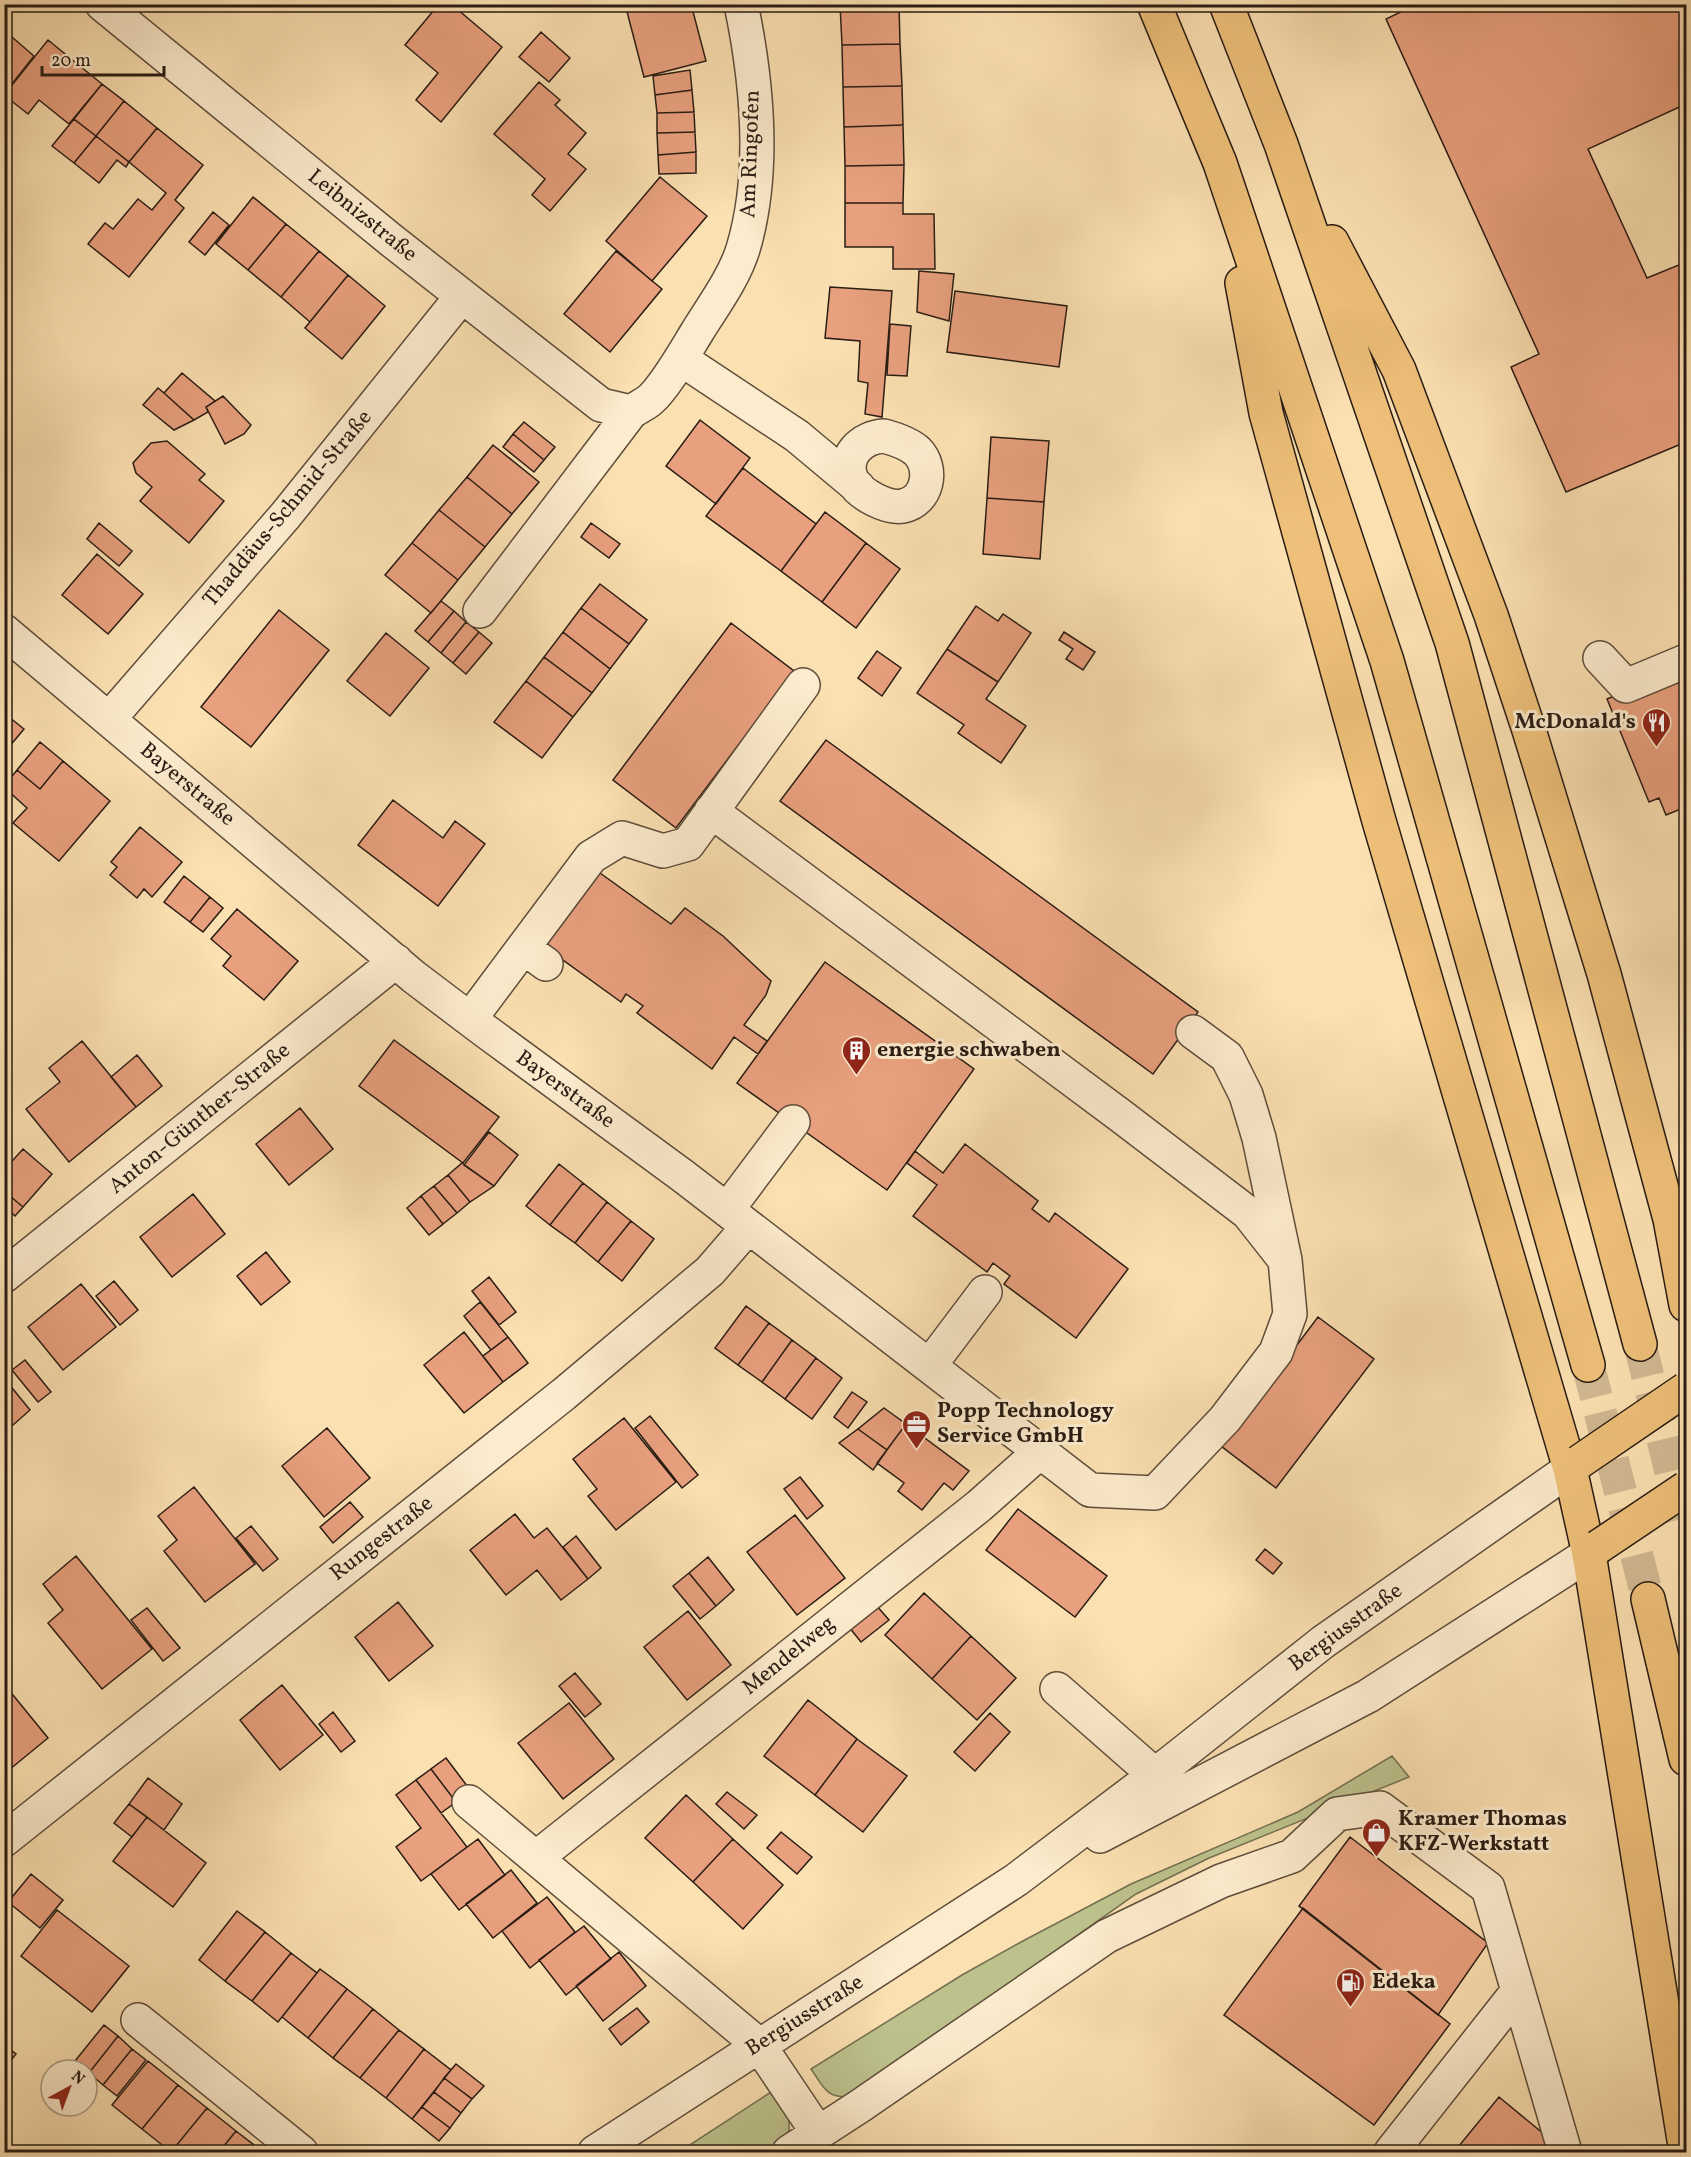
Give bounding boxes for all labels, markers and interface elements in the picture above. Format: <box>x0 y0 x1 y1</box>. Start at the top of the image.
scale bar <box>42 39 164 77</box>
text: 20 m <box>51 49 91 74</box>
street label: Am Ringofen <box>733 89 769 219</box>
street label: Leibnizstraße <box>301 162 423 270</box>
street label: Thaddäus-Schmid-Straße <box>196 404 380 614</box>
restaurant icon: McDonald's <box>1641 706 1673 748</box>
place label: McDonald's <box>1515 707 1636 738</box>
street label: Bayerstraße <box>133 736 241 834</box>
building icon: energie schwaben <box>840 1034 872 1076</box>
place label: energie schwaben <box>877 1035 1061 1066</box>
street label: Anton-Günther-Straße <box>103 1036 297 1202</box>
street label: Bayerstraße <box>509 1043 621 1137</box>
place label: Popp Technology Service GmbH <box>937 1396 1114 1452</box>
office icon: Popp Technology Service GmbH <box>900 1408 932 1450</box>
street label: Rungestraße <box>324 1489 440 1589</box>
street label: Bergiusstraße <box>1283 1576 1409 1680</box>
street label: Mendelweg <box>736 1609 842 1703</box>
place label: Kramer Thomas KFZ-Werkstatt <box>1398 1804 1567 1860</box>
shop icon: Kramer Thomas KFZ-Werkstatt <box>1361 1816 1393 1858</box>
fuel station icon: Edeka <box>1335 1966 1367 2008</box>
street label: Bergiusstraße <box>740 1967 870 2065</box>
place label: Edeka <box>1372 1967 1436 1998</box>
north arrow <box>39 2058 99 2118</box>
text: N <box>66 2066 89 2091</box>

